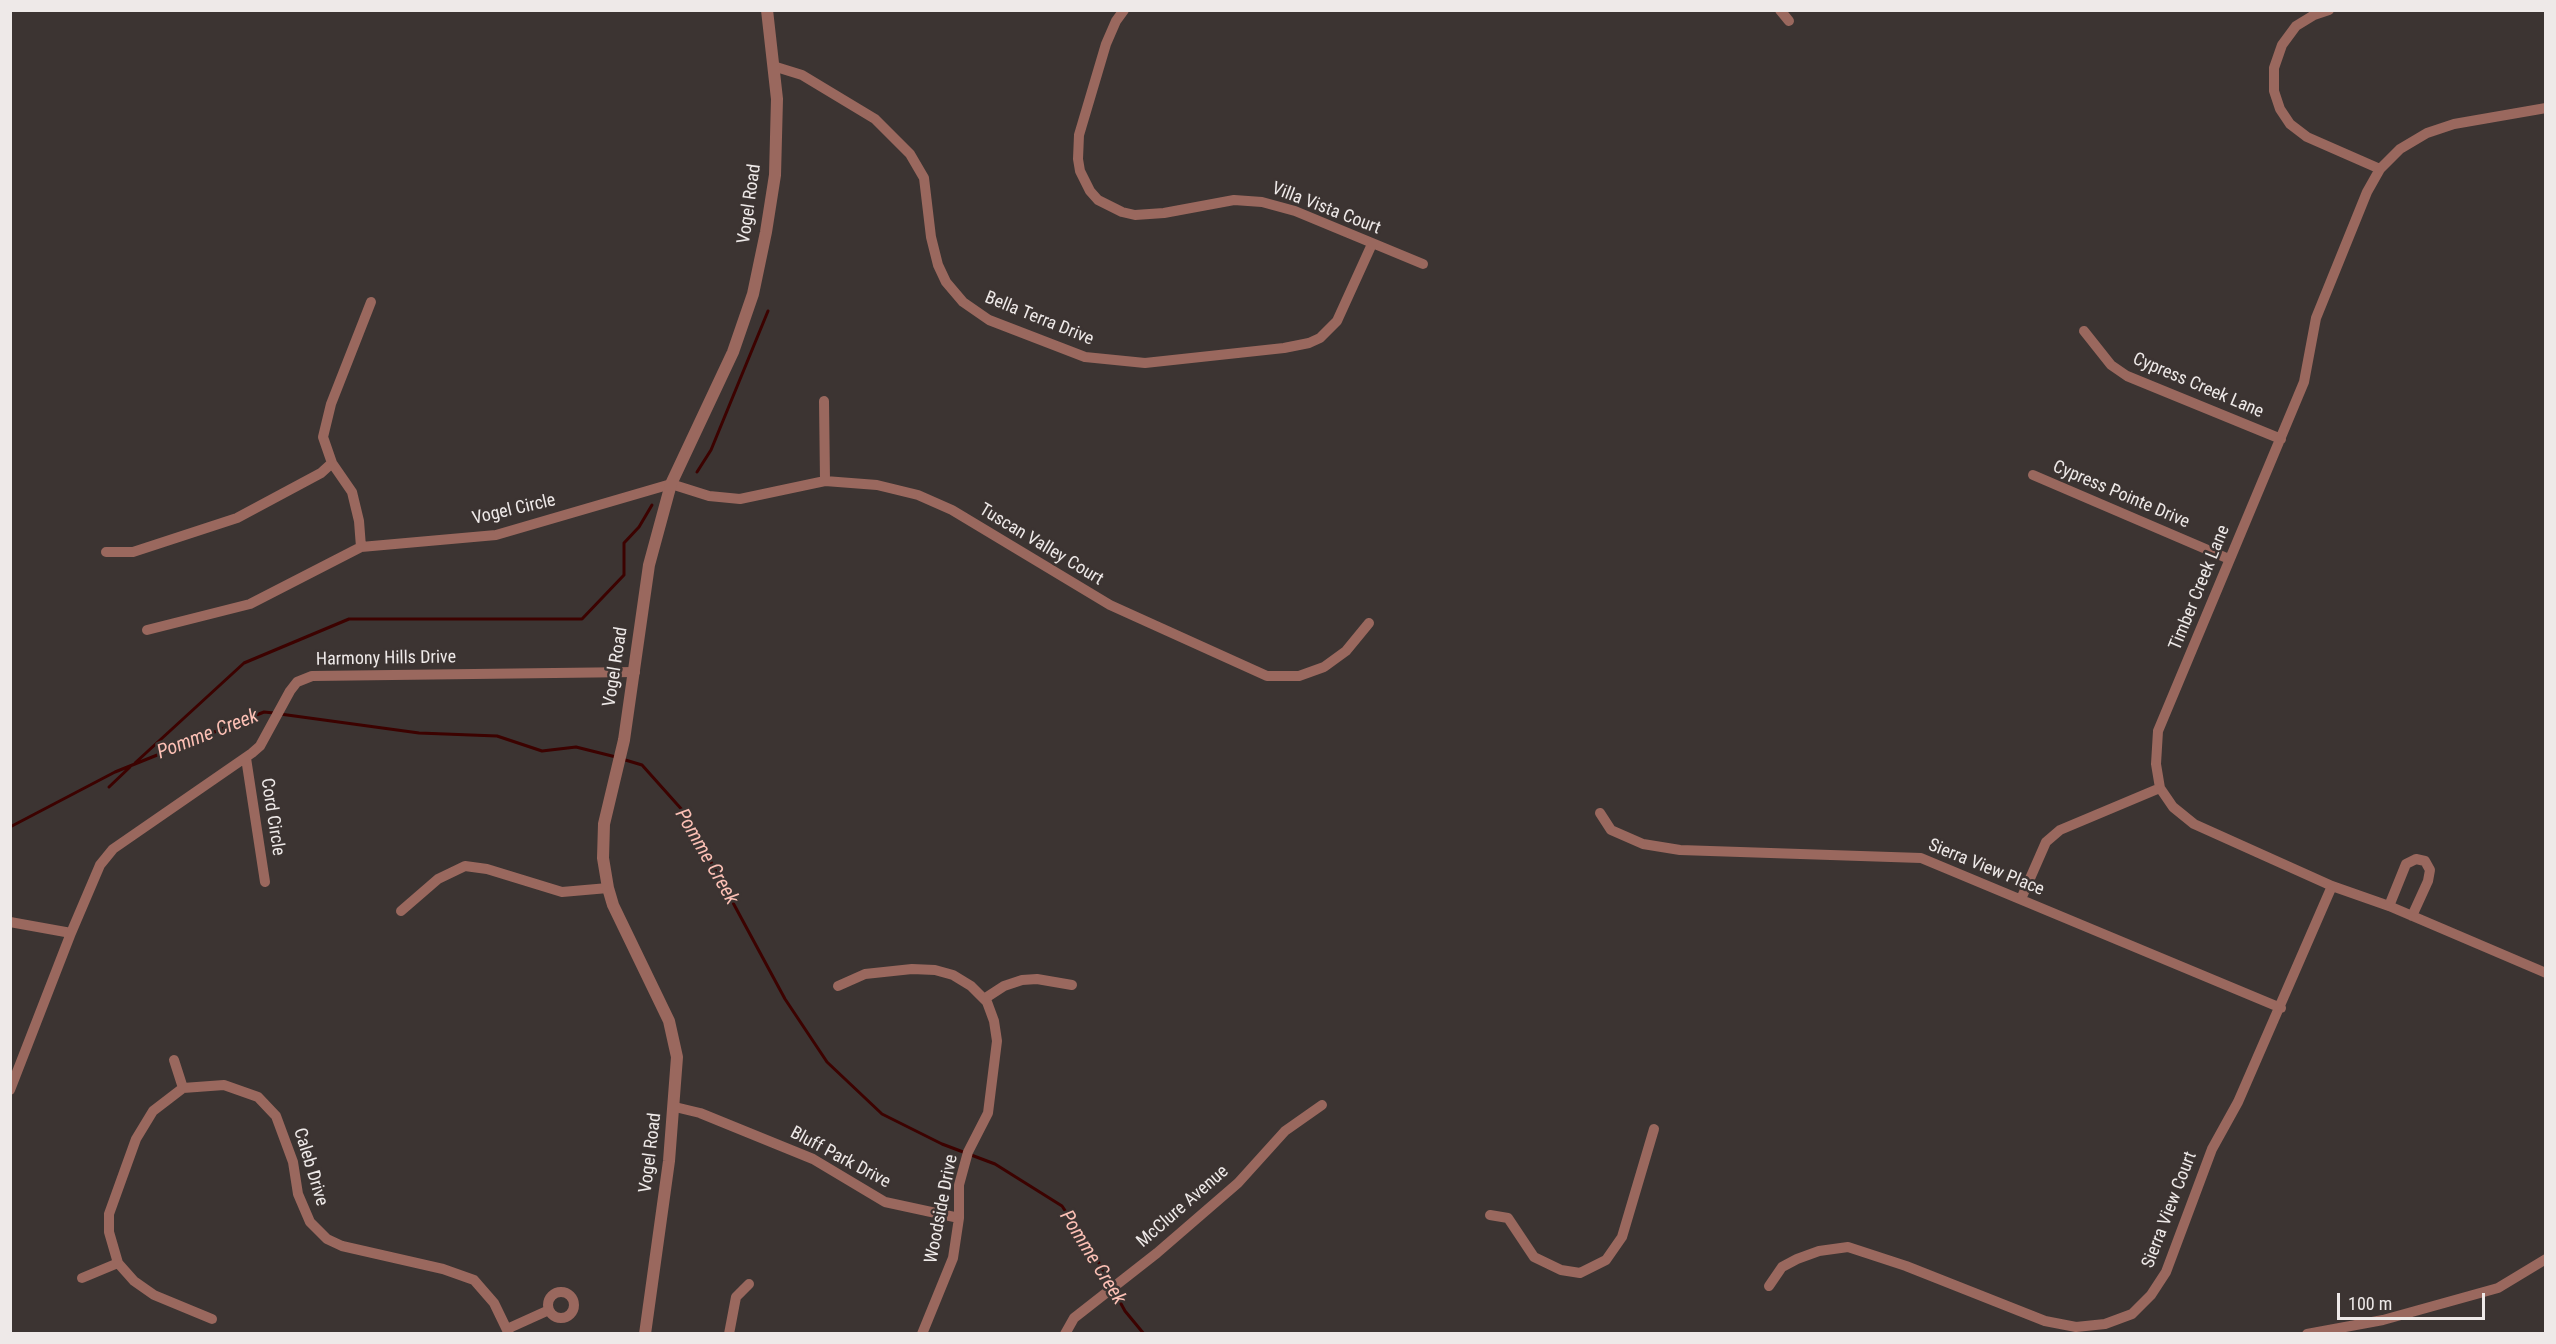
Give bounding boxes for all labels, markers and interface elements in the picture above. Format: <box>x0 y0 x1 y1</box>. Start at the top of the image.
street label: Vogel Road <box>734 163 766 245</box>
street label: Villa Vista Court <box>1268 178 1384 240</box>
street label: Bella Terra Drive <box>981 287 1097 351</box>
street label: Cypress Creek Lane <box>2129 349 2267 423</box>
street label: Cypress Pointe Drive <box>2049 456 2193 534</box>
street label: Vogel Circle <box>470 490 558 530</box>
street label: Tuscan Valley Court <box>975 499 1107 591</box>
street label: Timber Creek Lane <box>2165 522 2235 654</box>
street label: Vogel Road <box>599 626 633 708</box>
street label: Harmony Hills Drive <box>316 647 456 671</box>
water label: Pomme Creek <box>154 705 262 765</box>
street label: Cord Circle <box>255 777 289 857</box>
water label: Pomme Creek <box>669 805 743 909</box>
street label: Sierra View Place <box>1925 835 2047 901</box>
street label: Vogel Road <box>635 1112 667 1194</box>
street label: Bluff Park Drive <box>786 1123 894 1193</box>
street label: Caleb Drive <box>288 1125 332 1209</box>
street label: Sierra View Court <box>2138 1149 2202 1271</box>
street label: Woodside Drive <box>921 1153 963 1265</box>
street label: McClure Avenue <box>1133 1161 1233 1253</box>
water label: Pomme Creek <box>1054 1206 1130 1310</box>
scale bar <box>2340 1281 2488 1319</box>
text: 100 m <box>2348 1293 2392 1314</box>

